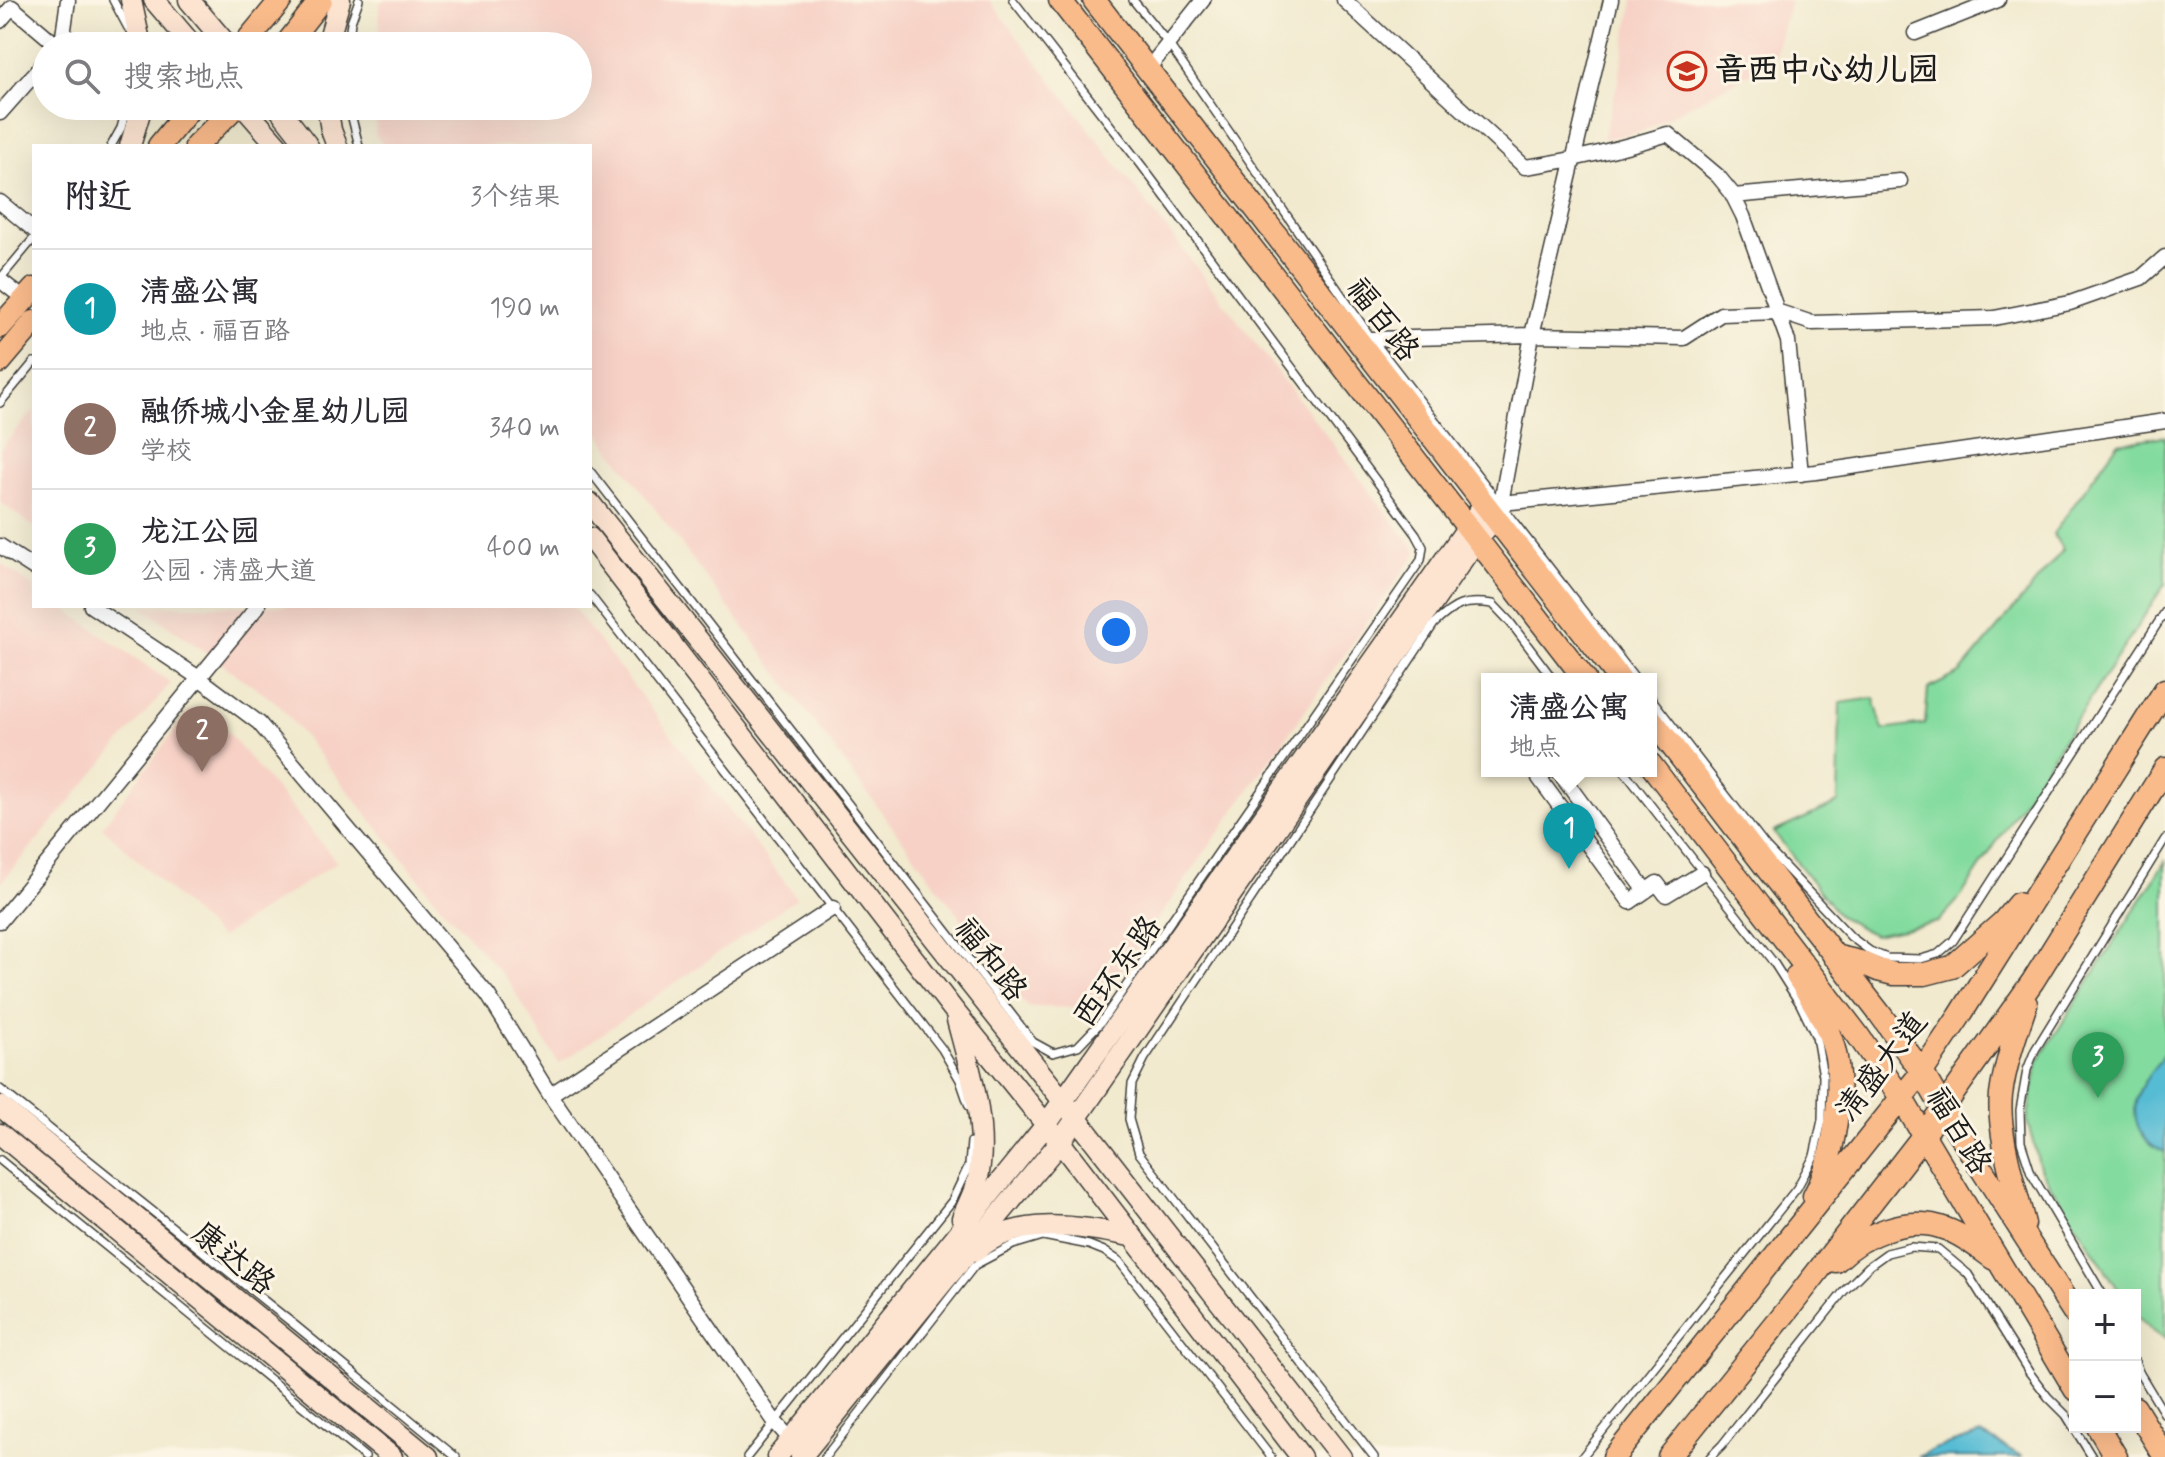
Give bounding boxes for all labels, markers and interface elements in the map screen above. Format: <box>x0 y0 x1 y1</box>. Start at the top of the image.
search box <box>32 32 592 120</box>
school or university icon: 音西中心幼儿园 <box>1666 50 1708 92</box>
place label: 音西中心幼儿园 <box>1715 50 1939 92</box>
icon: search <box>60 54 104 98</box>
text: 搜索地点 <box>124 58 244 97</box>
text: 附近 <box>64 175 132 220</box>
text: 3个结果 <box>470 181 560 215</box>
street label: 福百路 <box>1336 269 1428 371</box>
text: 清盛公寓 <box>140 273 260 312</box>
text: 1 <box>84 292 96 326</box>
text: 190 m <box>490 292 560 326</box>
text: 地点 · 福百路 <box>140 315 290 349</box>
text: 融侨城小金星幼儿园 <box>140 393 410 432</box>
text: 2 <box>84 412 96 446</box>
text: 340 m <box>489 412 560 446</box>
text: 学校 <box>140 435 192 469</box>
text: 龙江公园 <box>140 513 260 552</box>
text: 3 <box>84 532 96 566</box>
text: 400 m <box>487 532 560 566</box>
text: 公园 · 清盛大道 <box>140 555 316 589</box>
your location <box>1096 612 1136 652</box>
popup <box>1481 673 1657 777</box>
text: 清盛公寓 <box>1509 689 1629 728</box>
pin: 2 <box>176 706 228 772</box>
text: 地点 <box>1509 731 1561 765</box>
pin: 1 <box>1543 803 1595 869</box>
street label: 西环东路 <box>1064 908 1172 1036</box>
street label: 福和路 <box>944 909 1036 1011</box>
street label: 清盛大道 <box>1827 1003 1937 1131</box>
pin: 3 <box>2072 1032 2124 1098</box>
street label: 福百路 <box>1915 1079 2001 1183</box>
street label: 康达路 <box>182 1212 284 1306</box>
map controls <box>2069 1289 2141 1433</box>
button: + <box>2069 1289 2141 1361</box>
button: − <box>2069 1361 2141 1433</box>

